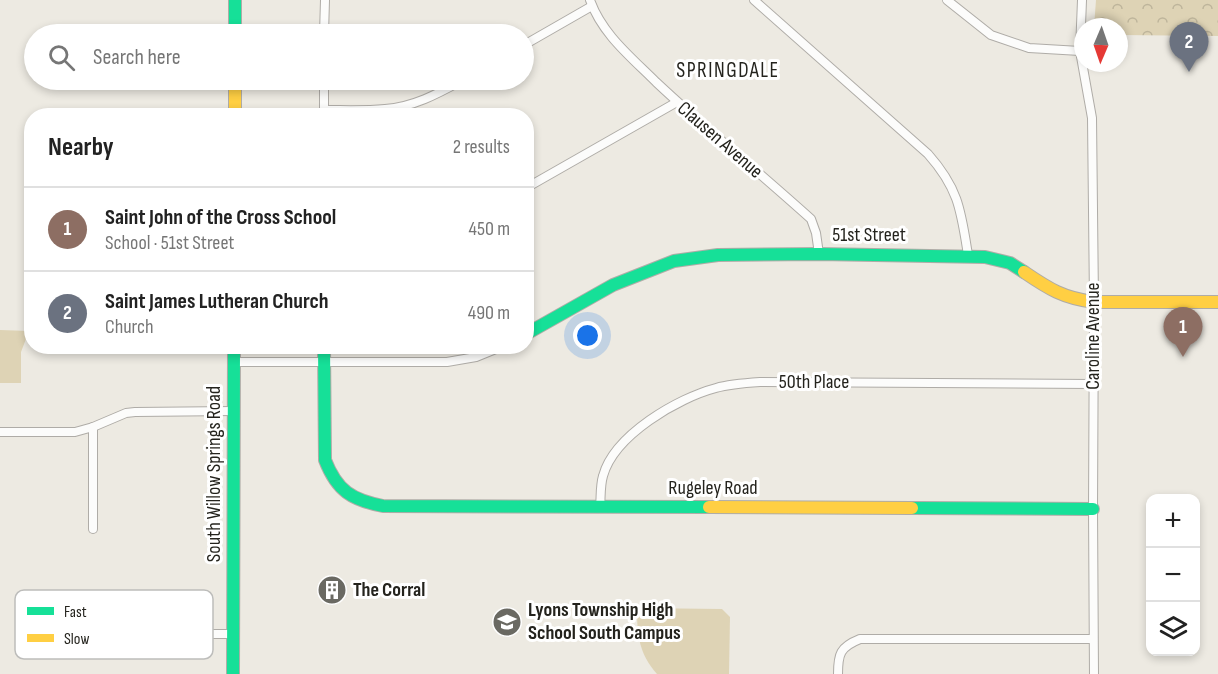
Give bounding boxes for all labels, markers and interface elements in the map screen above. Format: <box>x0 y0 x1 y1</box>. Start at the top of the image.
north arrow <box>1074 18 1128 72</box>
pin: 2 <box>1170 22 1208 72</box>
search box <box>24 24 534 90</box>
icon: search <box>45 41 78 74</box>
text: Search here <box>93 44 180 71</box>
district label: SPRINGDALE <box>676 58 780 83</box>
street label: Clausen Avenue <box>672 96 768 184</box>
text: Nearby <box>48 132 114 163</box>
text: 2 results <box>453 135 510 159</box>
text: Saint John of the Cross School <box>105 204 336 231</box>
text: 1 <box>64 217 71 241</box>
text: 450 m <box>469 217 510 241</box>
street label: 51st Street <box>832 223 906 247</box>
text: School · 51st Street <box>105 231 234 255</box>
street label: Caroline Avenue <box>1081 282 1105 390</box>
text: Saint James Lutheran Church <box>105 288 329 315</box>
text: 2 <box>63 301 72 325</box>
text: 490 m <box>468 301 510 325</box>
pin: 1 <box>1164 308 1202 357</box>
text: Church <box>105 315 154 339</box>
your location <box>573 321 602 350</box>
street label: 50th Place <box>779 370 849 394</box>
street label: South Willow Springs Road <box>202 386 226 562</box>
street label: Rugeley Road <box>668 476 758 500</box>
map controls <box>1146 494 1200 656</box>
button: + <box>1146 494 1200 548</box>
button: − <box>1146 548 1200 602</box>
building icon: The Corral <box>316 574 348 606</box>
place label: The Corral <box>353 578 425 602</box>
legend <box>15 590 213 659</box>
place label: Lyons Township High School South Campus <box>528 598 681 645</box>
button: layers <box>1146 602 1200 656</box>
text: Fast <box>64 603 87 622</box>
school or university icon: Lyons Township High School South Campus <box>491 606 523 638</box>
text: Slow <box>64 630 89 649</box>

